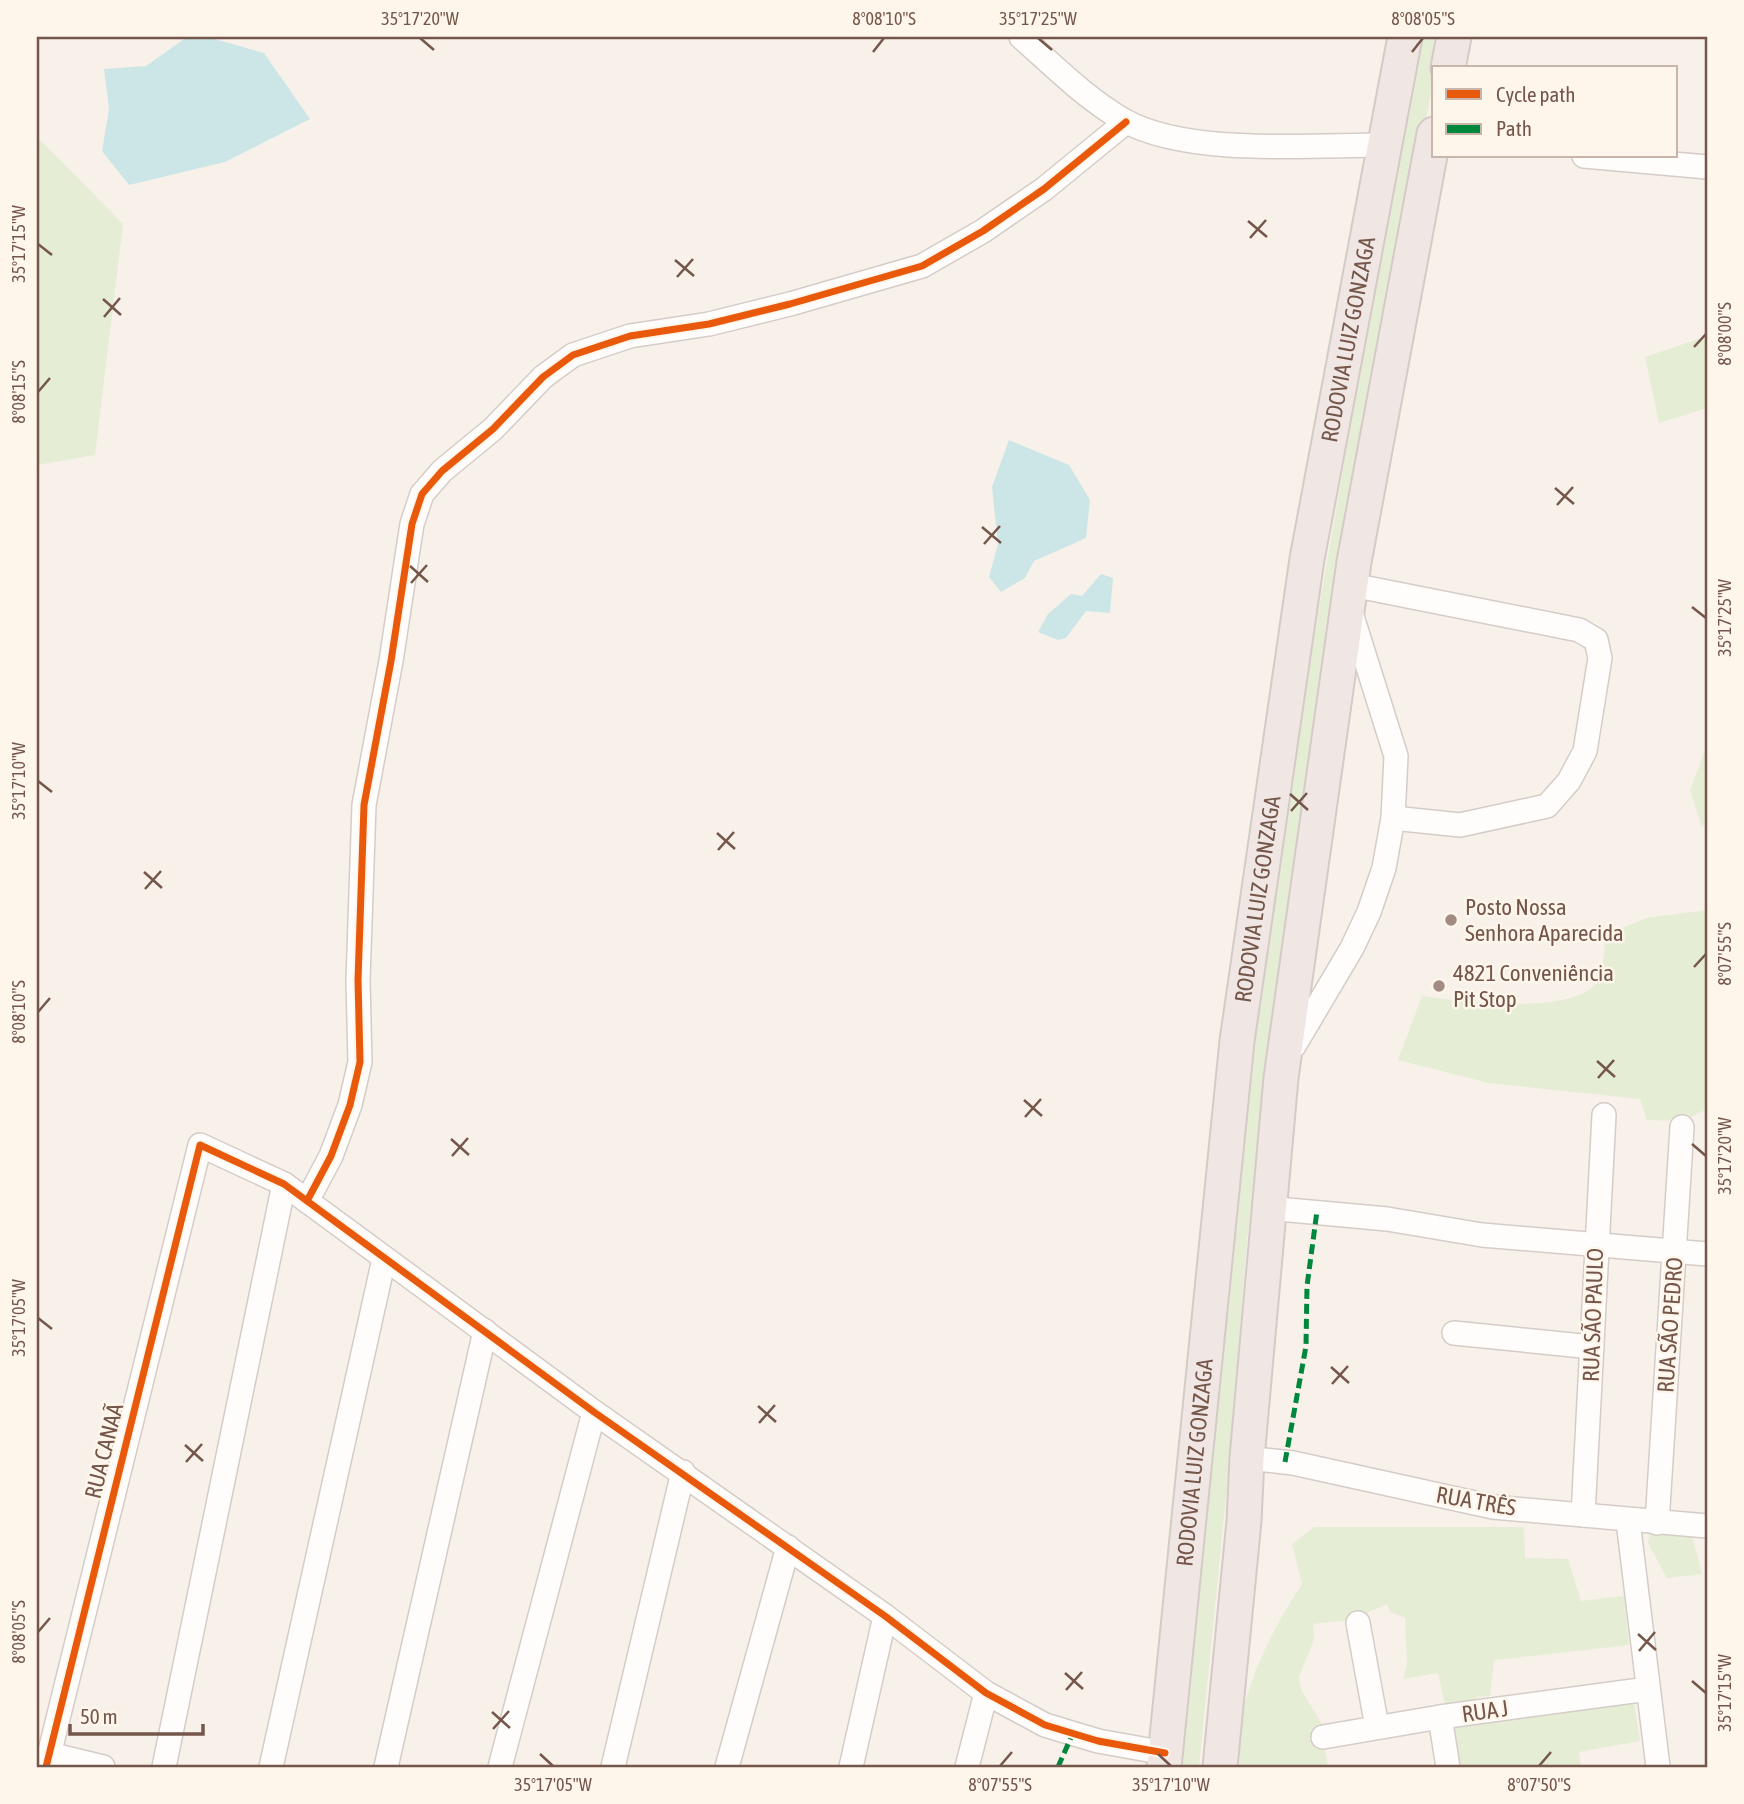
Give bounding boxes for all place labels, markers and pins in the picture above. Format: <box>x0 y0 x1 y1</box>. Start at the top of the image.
place label: Posto Nossa Senhora Aparecida <box>1465 894 1624 946</box>
marker: Posto Nossa Senhora Aparecida <box>1443 912 1459 928</box>
place label: 4821 Conveniência Pit Stop <box>1453 960 1614 1012</box>
marker: 4821 Conveniência Pit Stop <box>1431 978 1447 994</box>

